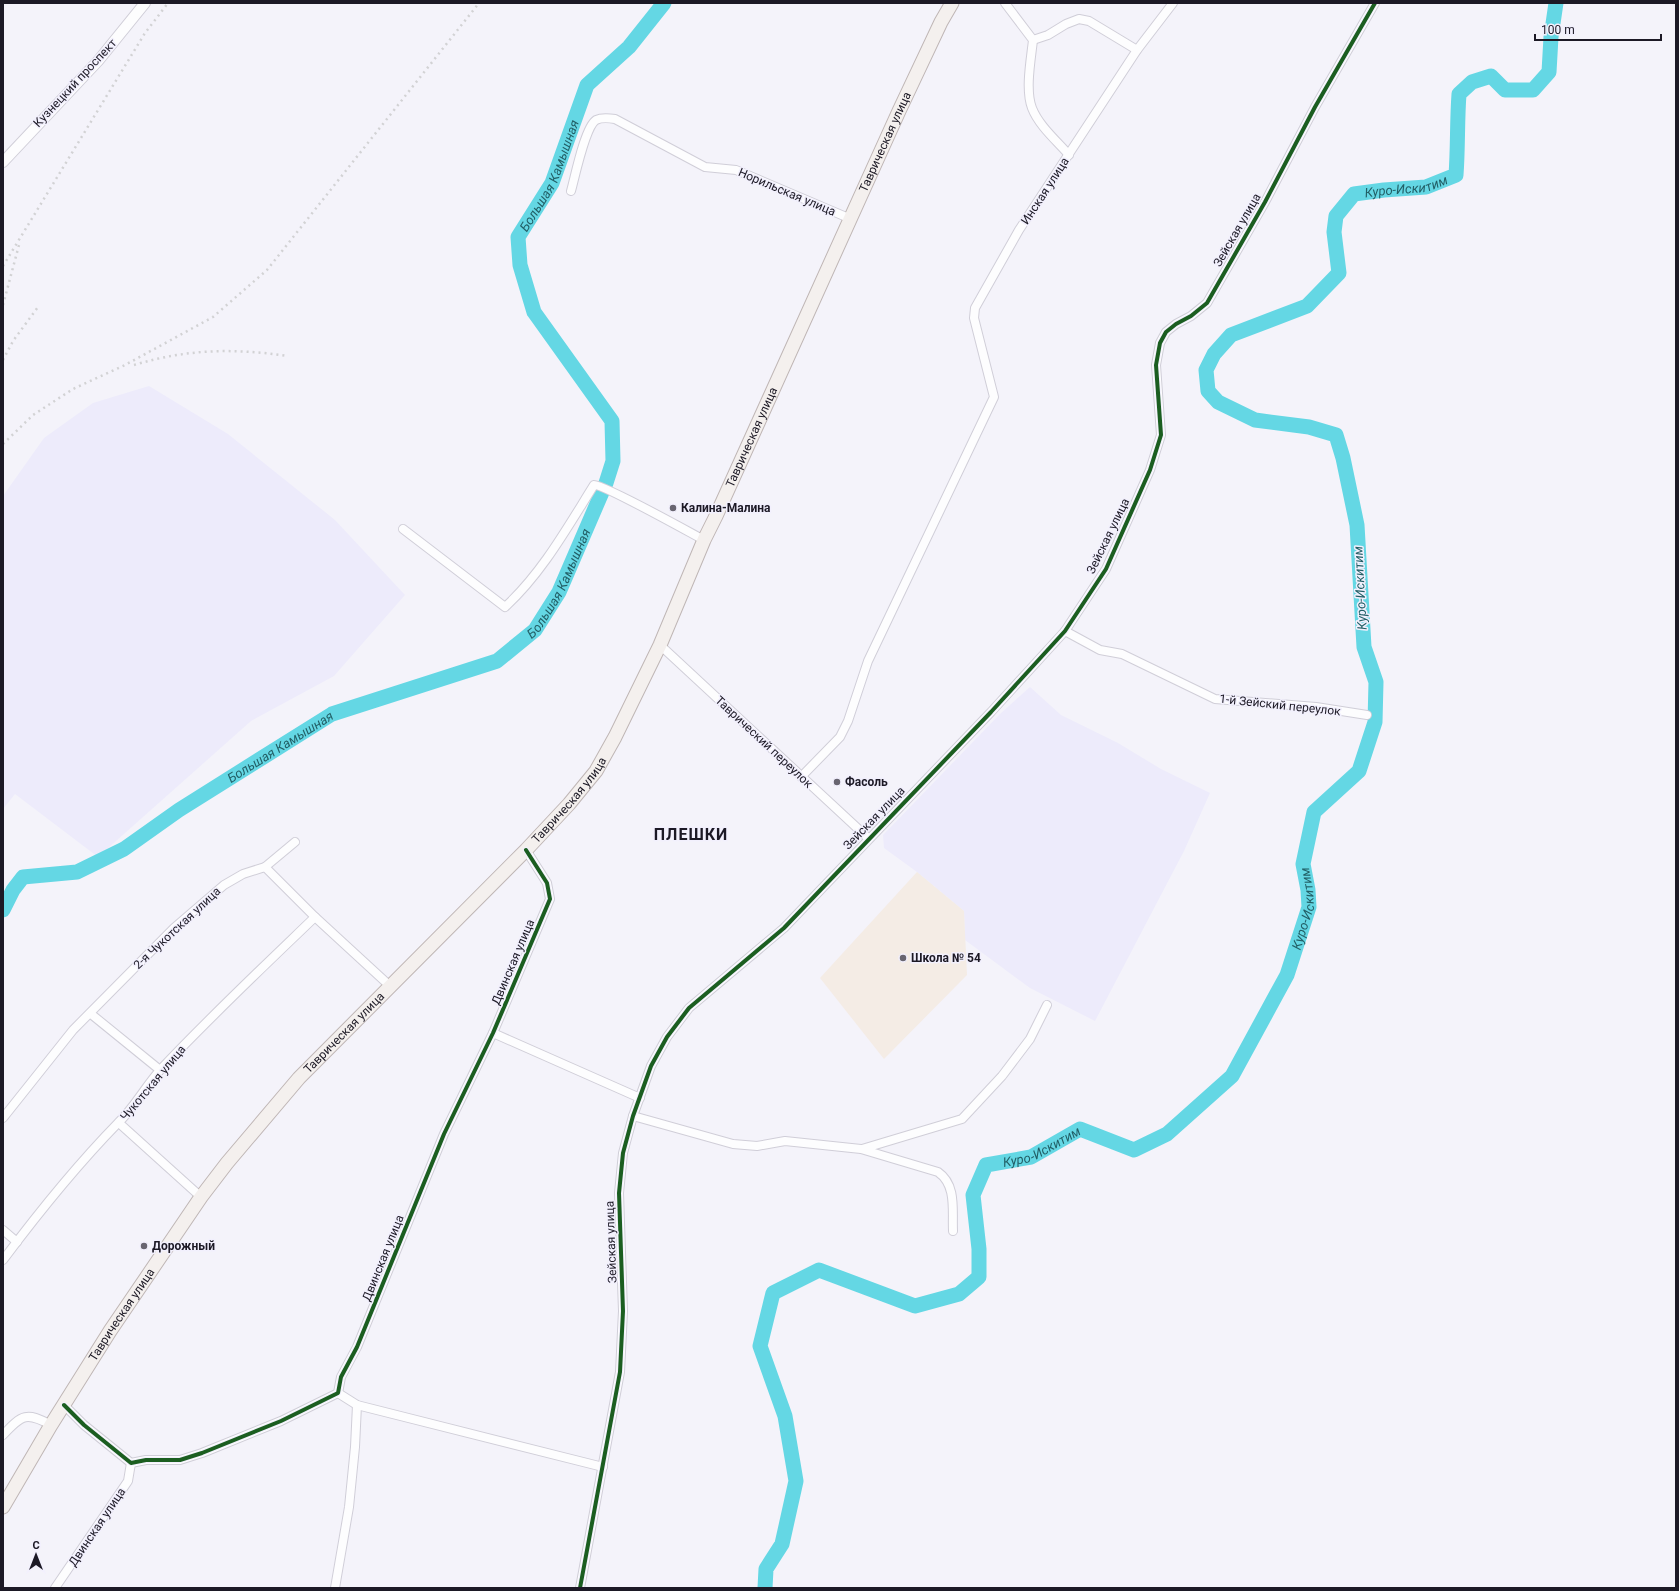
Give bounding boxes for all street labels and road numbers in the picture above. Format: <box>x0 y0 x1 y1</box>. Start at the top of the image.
street label: Кузнецкий проспект <box>31 36 120 130</box>
street label: Таврическая улица <box>856 90 914 194</box>
street label: Инская улица <box>1018 155 1072 227</box>
street label: Норильская улица <box>736 165 838 219</box>
street label: Зейская улица <box>1210 191 1264 269</box>
street label: Таврическая улица <box>723 385 780 489</box>
street label: Зейская улица <box>1084 496 1132 576</box>
street label: 1-й Зейский переулок <box>1219 692 1342 718</box>
street label: Таврический переулок <box>712 693 816 791</box>
street label: Таврическая улица <box>529 755 609 846</box>
street label: Зейская улица <box>840 784 908 852</box>
street label: 2-я Чукотская улица <box>131 884 223 972</box>
street label: Двинская улица <box>489 917 537 1007</box>
street label: Таврическая улица <box>301 989 387 1076</box>
street label: Чукотская улица <box>117 1042 189 1124</box>
street label: Зейская улица <box>603 1201 619 1283</box>
street label: Двинская улица <box>359 1213 407 1303</box>
street label: Таврическая улица <box>86 1266 157 1364</box>
street label: Двинская улица <box>66 1485 128 1569</box>

